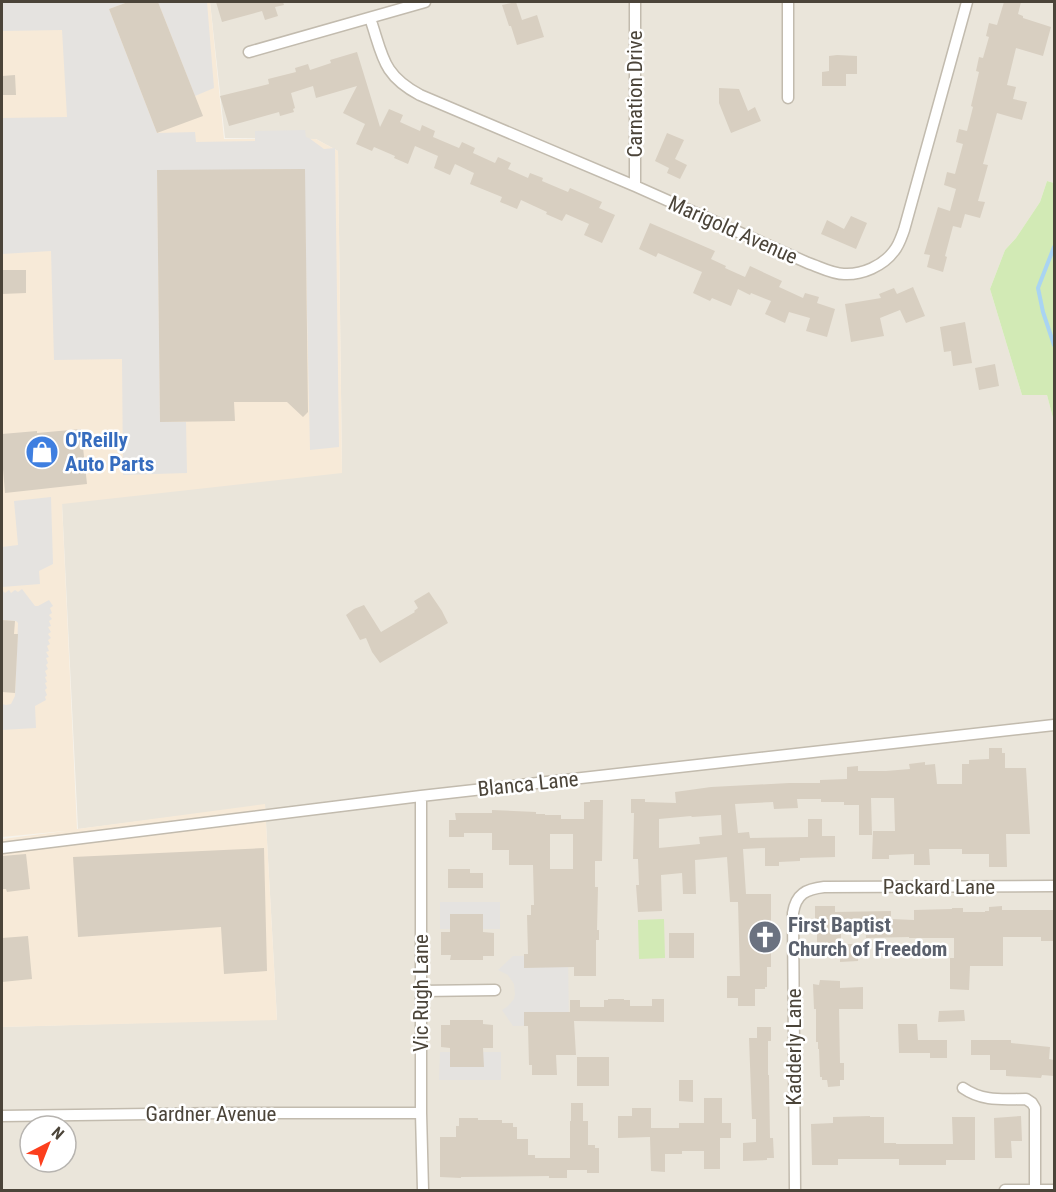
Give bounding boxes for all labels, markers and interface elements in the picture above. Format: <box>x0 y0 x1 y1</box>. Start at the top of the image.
street label: Carnation Drive <box>623 30 647 158</box>
street label: Marigold Avenue <box>665 191 801 269</box>
place label: O'Reilly Auto Parts <box>65 428 154 476</box>
shop icon: O'Reilly Auto Parts <box>24 434 60 470</box>
street label: Blanca Lane <box>476 767 580 801</box>
street label: Packard Lane <box>883 875 995 899</box>
place label: First Baptist Church of Freedom <box>788 913 947 961</box>
church icon: First Baptist Church of Freedom <box>747 919 783 955</box>
street label: Vic Rugh Lane <box>409 934 433 1052</box>
street label: Kadderly Lane <box>782 988 806 1106</box>
street label: Gardner Avenue <box>146 1102 277 1126</box>
north arrow <box>18 1114 78 1174</box>
text: N <box>48 1123 68 1144</box>

